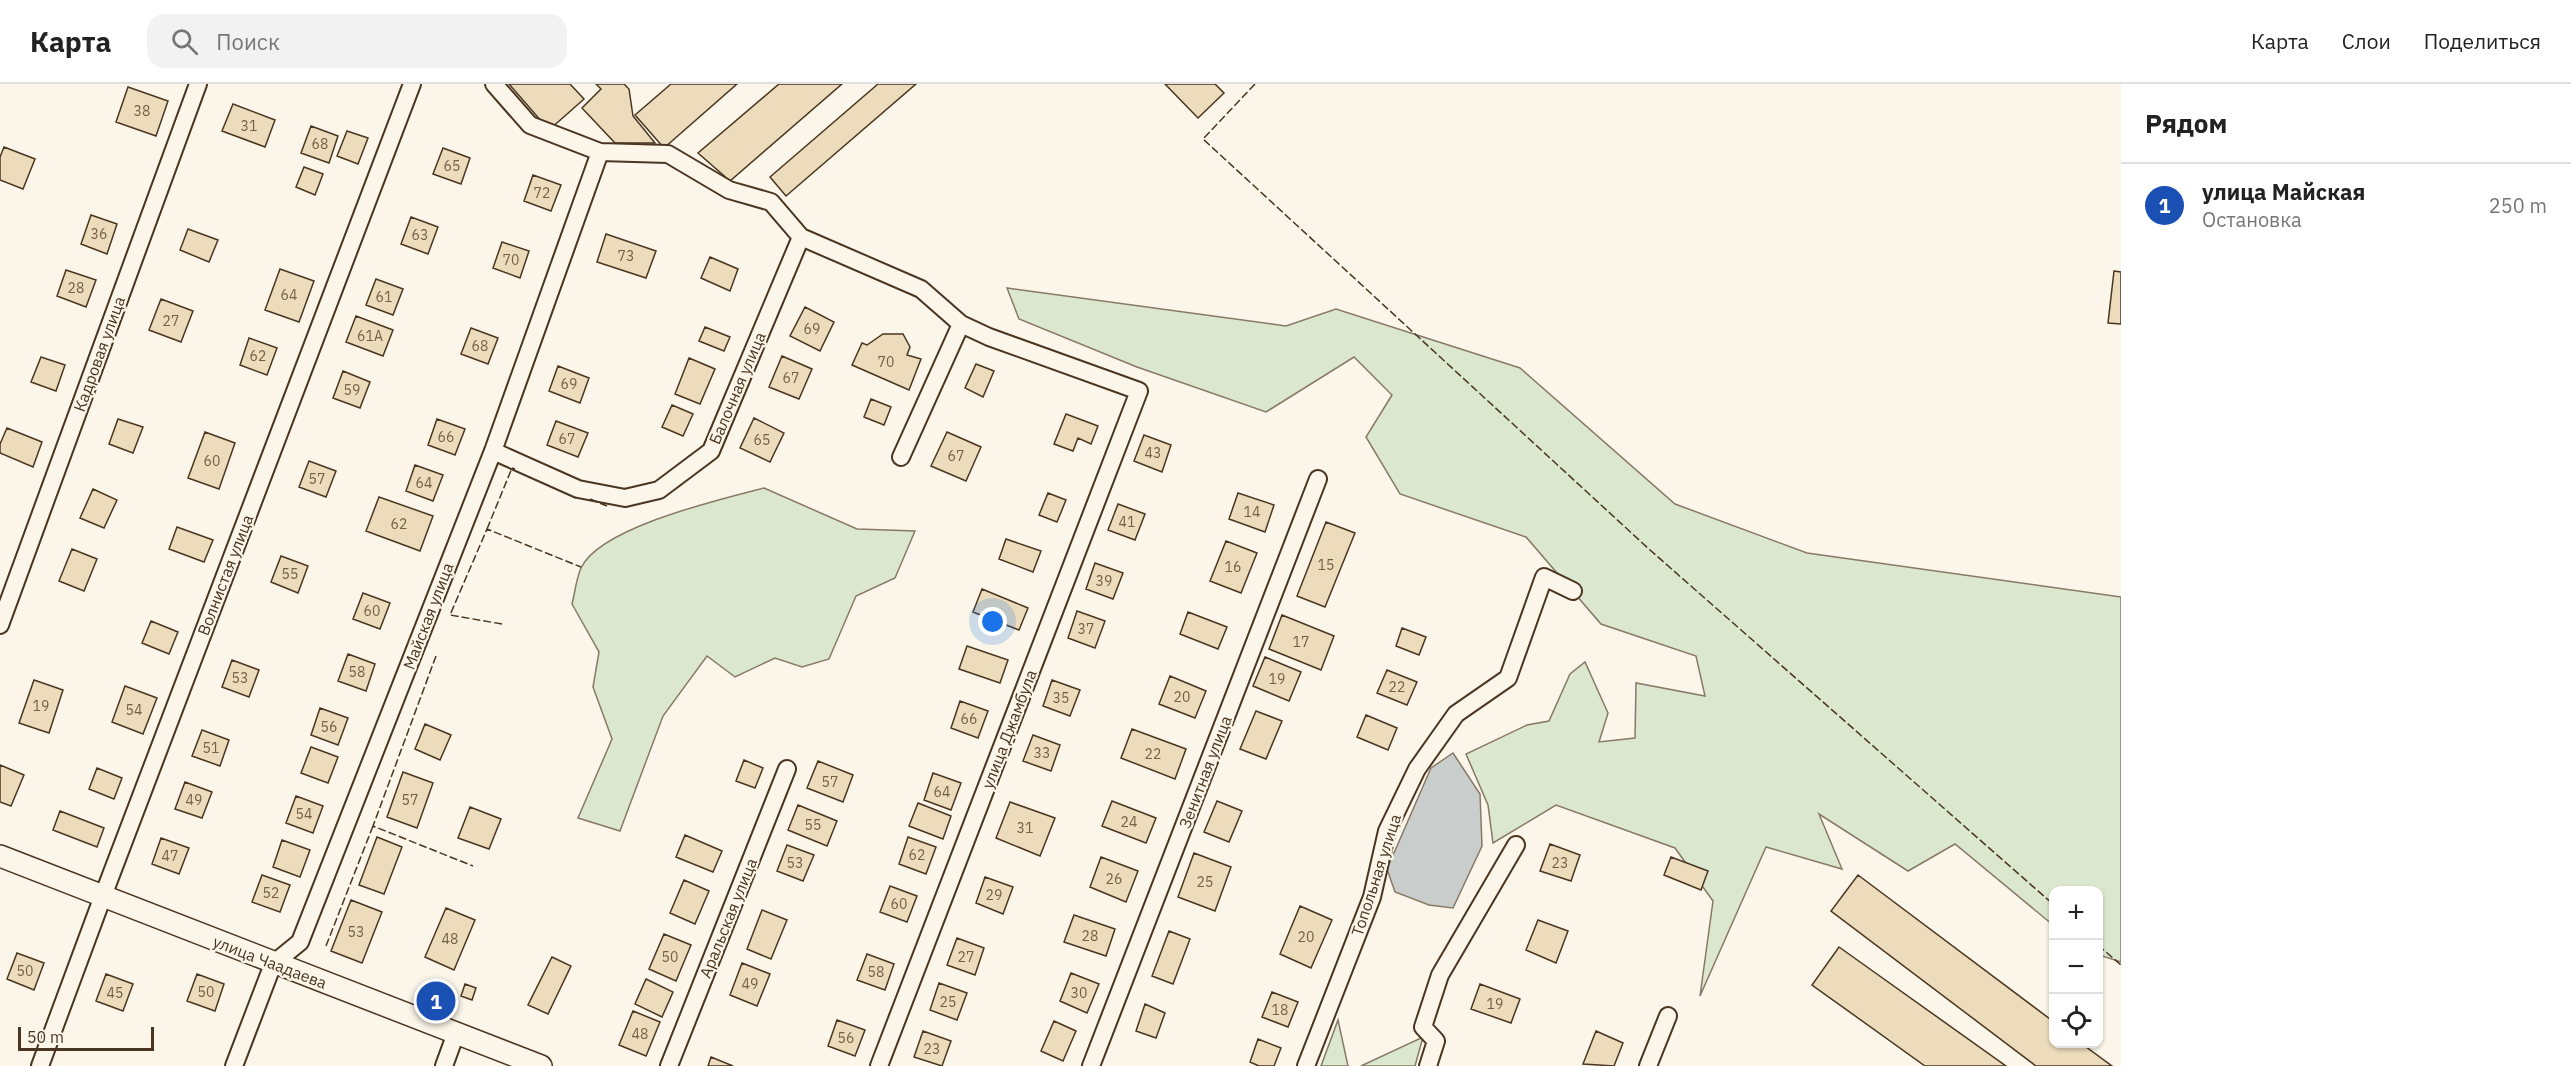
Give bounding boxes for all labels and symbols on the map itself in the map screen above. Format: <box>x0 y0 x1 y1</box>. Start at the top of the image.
house number: 38 <box>134 102 150 120</box>
house number: 31 <box>241 117 257 135</box>
house number: 68 <box>312 135 328 153</box>
house number: 65 <box>444 157 460 175</box>
house number: 72 <box>534 184 550 202</box>
house number: 36 <box>91 225 107 243</box>
house number: 63 <box>412 226 428 244</box>
house number: 73 <box>618 247 634 265</box>
house number: 70 <box>503 251 519 269</box>
house number: 28 <box>68 279 84 297</box>
house number: 64 <box>281 286 297 304</box>
house number: 61 <box>376 288 392 306</box>
street label: Кадровая улица <box>69 293 129 414</box>
house number: 27 <box>163 312 179 330</box>
house number: 69 <box>804 320 820 338</box>
house number: 61А <box>357 327 383 345</box>
street label: Балочная улица <box>704 328 770 447</box>
house number: 68 <box>472 337 488 355</box>
house number: 62 <box>250 347 266 365</box>
house number: 70 <box>878 353 894 371</box>
house number: 67 <box>783 369 799 387</box>
house number: 69 <box>561 375 577 393</box>
house number: 59 <box>344 381 360 399</box>
house number: 66 <box>438 428 454 446</box>
house number: 67 <box>559 430 575 448</box>
house number: 65 <box>754 431 770 449</box>
house number: 43 <box>1145 444 1161 462</box>
house number: 67 <box>948 447 964 465</box>
house number: 60 <box>204 452 220 470</box>
house number: 57 <box>309 470 325 488</box>
house number: 64 <box>416 474 432 492</box>
house number: 14 <box>1244 503 1260 521</box>
street label: Волнистая улица <box>193 511 257 638</box>
house number: 41 <box>1119 513 1135 531</box>
house number: 62 <box>391 515 407 533</box>
house number: 15 <box>1318 556 1334 574</box>
house number: 16 <box>1225 558 1241 576</box>
street label: Майская улица <box>398 559 458 672</box>
house number: 55 <box>282 565 298 583</box>
house number: 39 <box>1096 572 1112 590</box>
house number: 60 <box>364 602 380 620</box>
your location <box>978 607 1007 636</box>
house number: 37 <box>1078 620 1094 638</box>
house number: 17 <box>1293 633 1309 651</box>
house number: 58 <box>349 663 365 681</box>
street label: улица Джамбула <box>977 666 1041 791</box>
house number: 53 <box>232 669 248 687</box>
house number: 19 <box>1269 670 1285 688</box>
house number: 22 <box>1389 678 1405 696</box>
house number: 20 <box>1174 688 1190 706</box>
house number: 35 <box>1053 689 1069 707</box>
house number: 19 <box>33 697 49 715</box>
house number: 54 <box>126 701 142 719</box>
house number: 66 <box>961 710 977 728</box>
street label: Зенитная улица <box>1174 712 1236 831</box>
house number: 56 <box>321 718 337 736</box>
house number: 51 <box>203 739 219 757</box>
house number: 33 <box>1034 744 1050 762</box>
house number: 22 <box>1145 745 1161 763</box>
house number: 57 <box>822 773 838 791</box>
house number: 64 <box>934 783 950 801</box>
house number: 49 <box>186 791 202 809</box>
house number: 57 <box>402 791 418 809</box>
house number: 54 <box>296 805 312 823</box>
street label: Топольная улица <box>1347 811 1405 939</box>
house number: 24 <box>1121 813 1137 831</box>
house number: 55 <box>805 816 821 834</box>
house number: 31 <box>1017 819 1033 837</box>
house number: 62 <box>909 846 925 864</box>
house number: 47 <box>162 847 178 865</box>
house number: 53 <box>787 854 803 872</box>
house number: 23 <box>1552 854 1568 872</box>
street label: Аральская улица <box>695 855 761 981</box>
house number: 26 <box>1106 870 1122 888</box>
house number: 25 <box>1197 873 1213 891</box>
house number: 52 <box>263 884 279 902</box>
house number: 29 <box>986 886 1002 904</box>
house number: 60 <box>891 895 907 913</box>
house number: 53 <box>348 923 364 941</box>
house number: 28 <box>1082 927 1098 945</box>
house number: 20 <box>1298 928 1314 946</box>
house number: 48 <box>442 930 458 948</box>
street label: улица Чаадаева <box>210 931 330 993</box>
house number: 50 <box>662 948 678 966</box>
house number: 27 <box>958 948 974 966</box>
house number: 50 <box>17 962 33 980</box>
house number: 58 <box>868 963 884 981</box>
house number: 49 <box>742 975 758 993</box>
pin: 1 <box>416 978 456 1024</box>
house number: 50 <box>198 983 214 1001</box>
house number: 45 <box>107 984 123 1002</box>
house number: 30 <box>1071 984 1087 1002</box>
house number: 25 <box>940 993 956 1011</box>
house number: 19 <box>1487 995 1503 1013</box>
house number: 18 <box>1272 1001 1288 1019</box>
scale bar <box>18 1024 154 1052</box>
house number: 48 <box>632 1025 648 1043</box>
house number: 56 <box>838 1029 854 1047</box>
house number: 23 <box>924 1040 940 1058</box>

